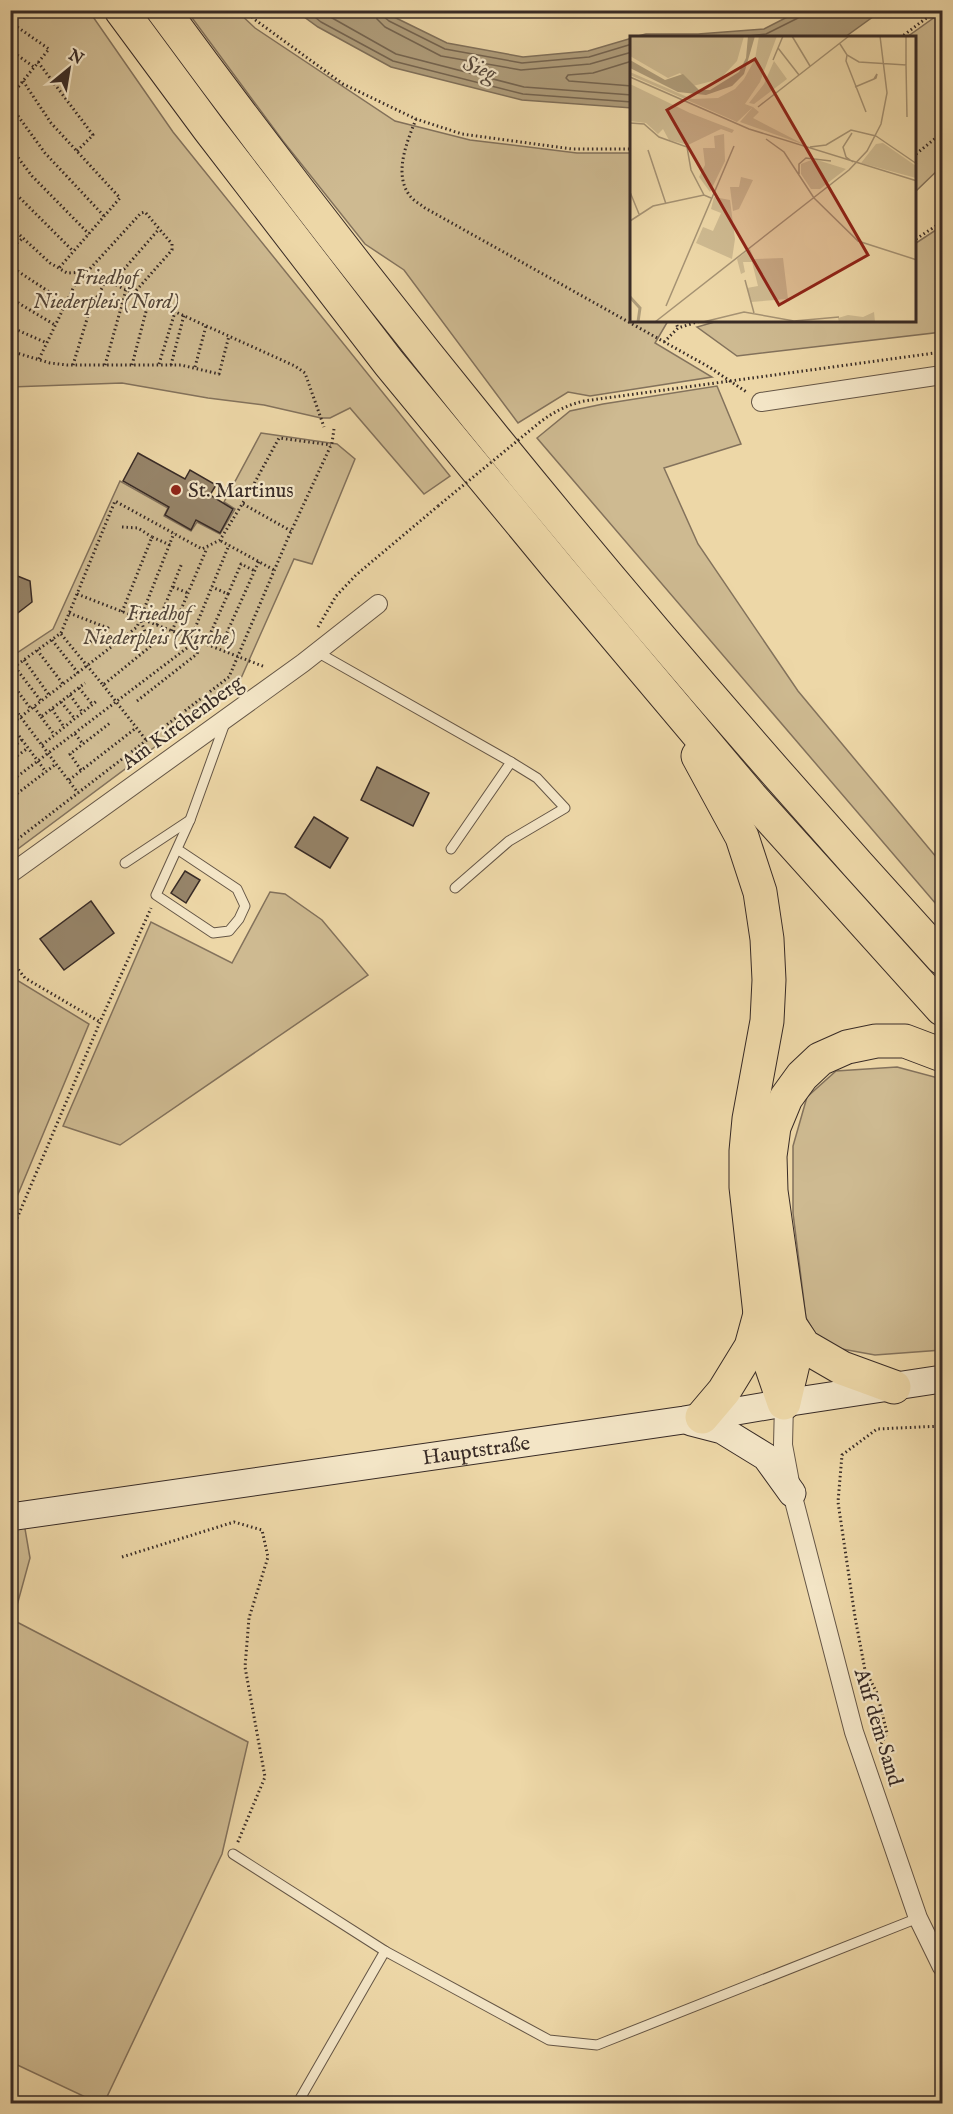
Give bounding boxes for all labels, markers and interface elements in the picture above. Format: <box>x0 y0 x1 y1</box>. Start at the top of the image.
inset map <box>630 36 917 322</box>
north arrow <box>39 39 99 99</box>
text: N <box>64 45 87 70</box>
water label: Sieg <box>459 50 501 89</box>
park label: Friedhof Niederpleis (Nord) <box>33 265 179 316</box>
place label: St. Martinus <box>188 478 294 505</box>
marker: St. Martinus <box>169 483 183 497</box>
park label: Friedhof Niederpleis (Kirche) <box>82 601 236 652</box>
street label: Am Kirchenberg <box>116 670 250 777</box>
street label: Hauptstraße <box>421 1430 532 1472</box>
street label: Auf dem Sand <box>847 1665 908 1790</box>

